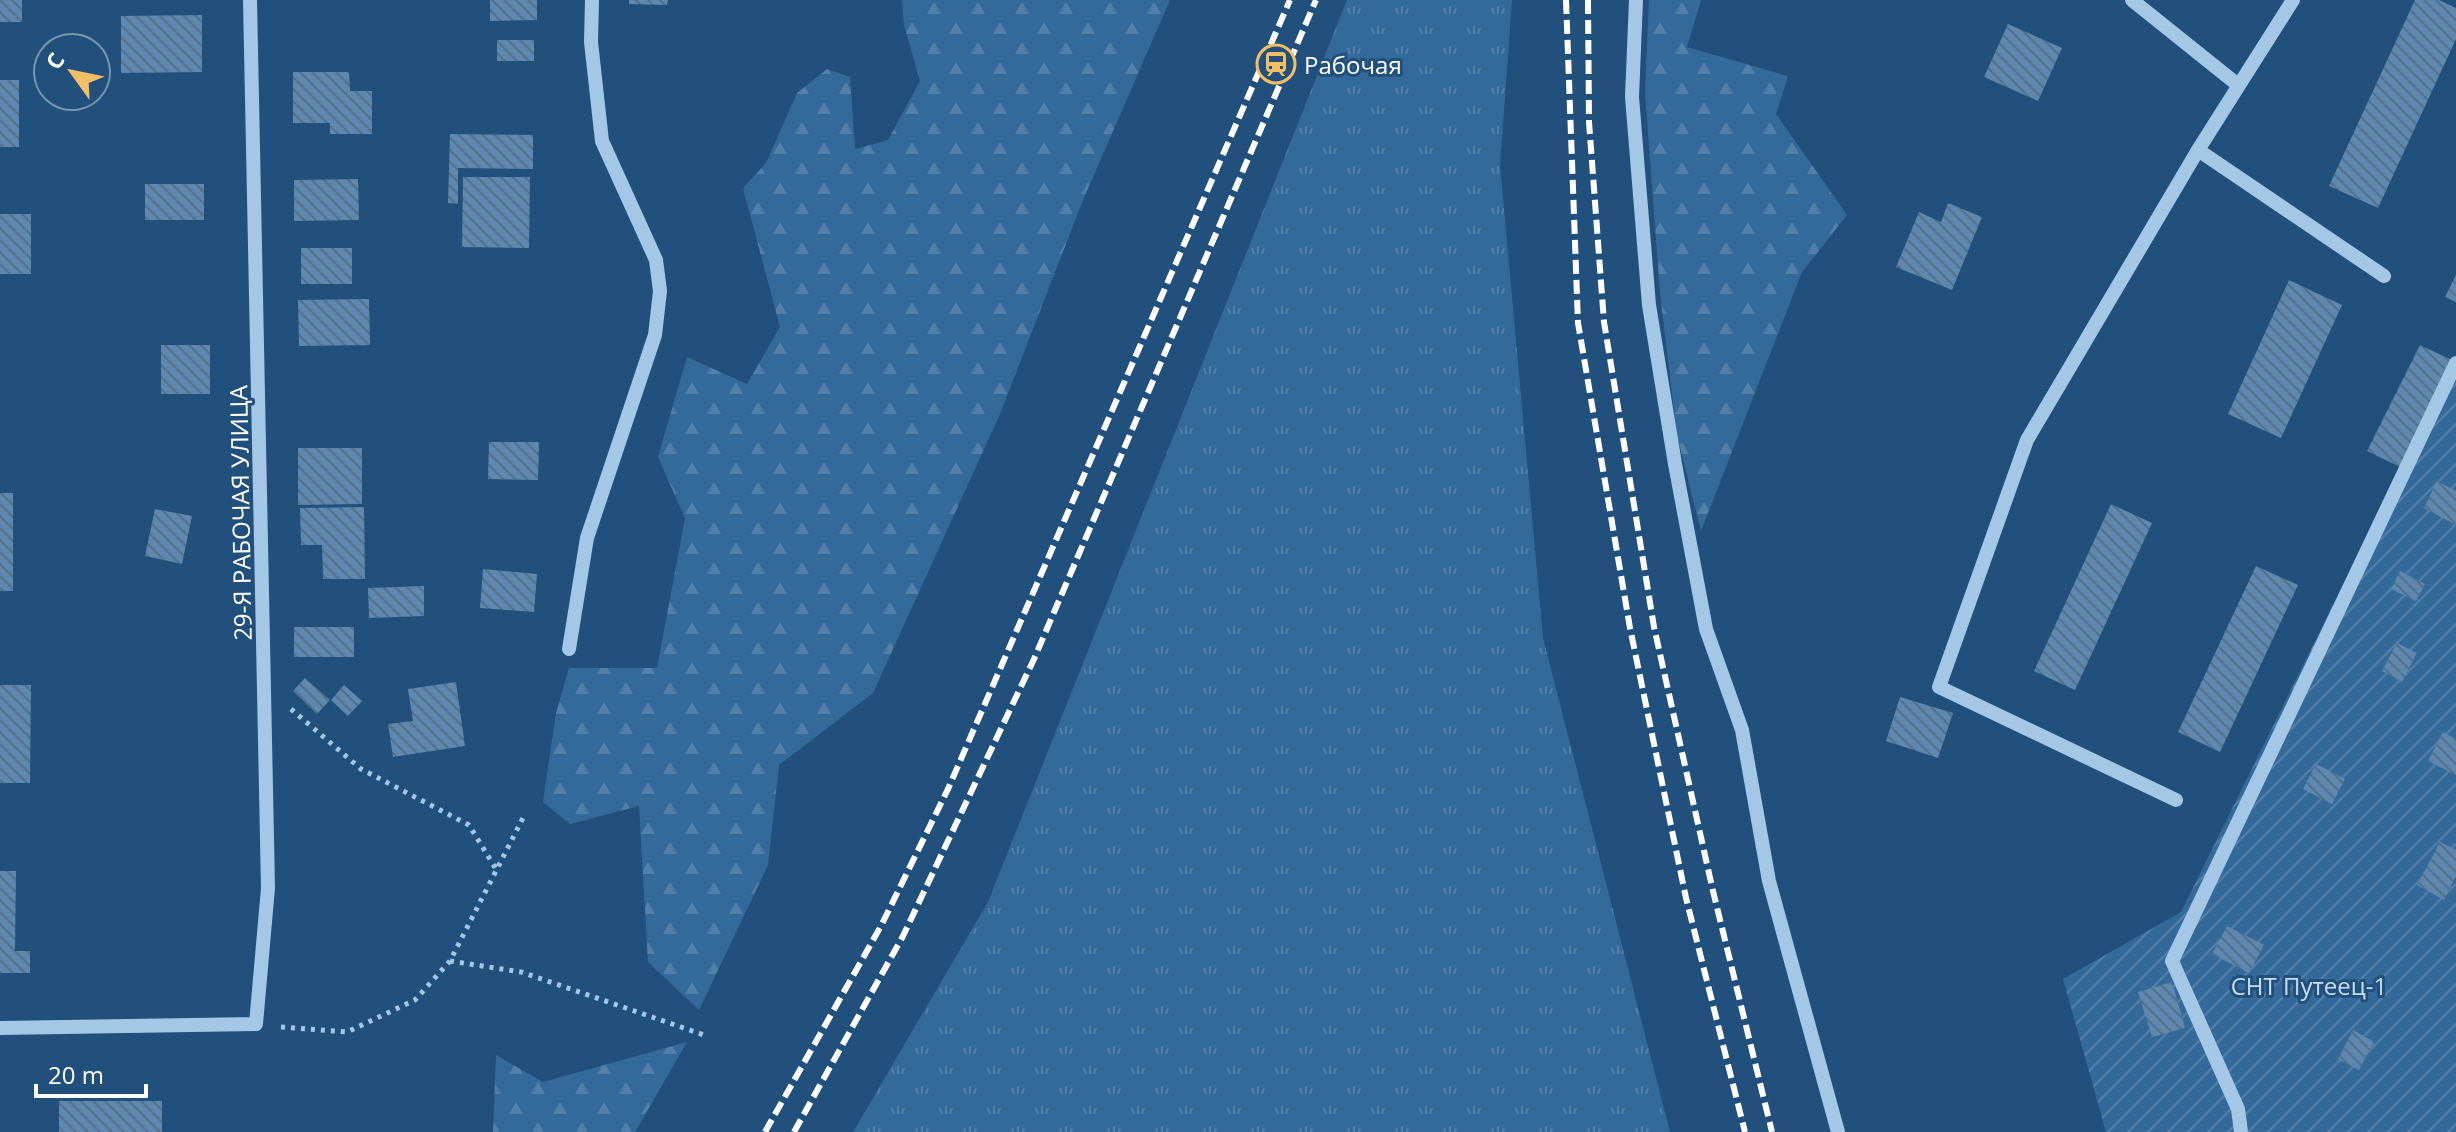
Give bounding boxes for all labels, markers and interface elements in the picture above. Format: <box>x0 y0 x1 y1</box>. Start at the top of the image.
north arrow <box>32 32 112 112</box>
station icon: Рабочая <box>1255 43 1297 85</box>
text: С <box>38 47 71 75</box>
place label: Рабочая <box>1304 48 1402 81</box>
street label: 29-Я РАБОЧАЯ УЛИЦА <box>221 384 259 641</box>
park label: СНТ Путеец-1 <box>2231 969 2387 1002</box>
scale bar <box>36 1048 146 1098</box>
text: 20 m <box>48 1058 104 1091</box>

